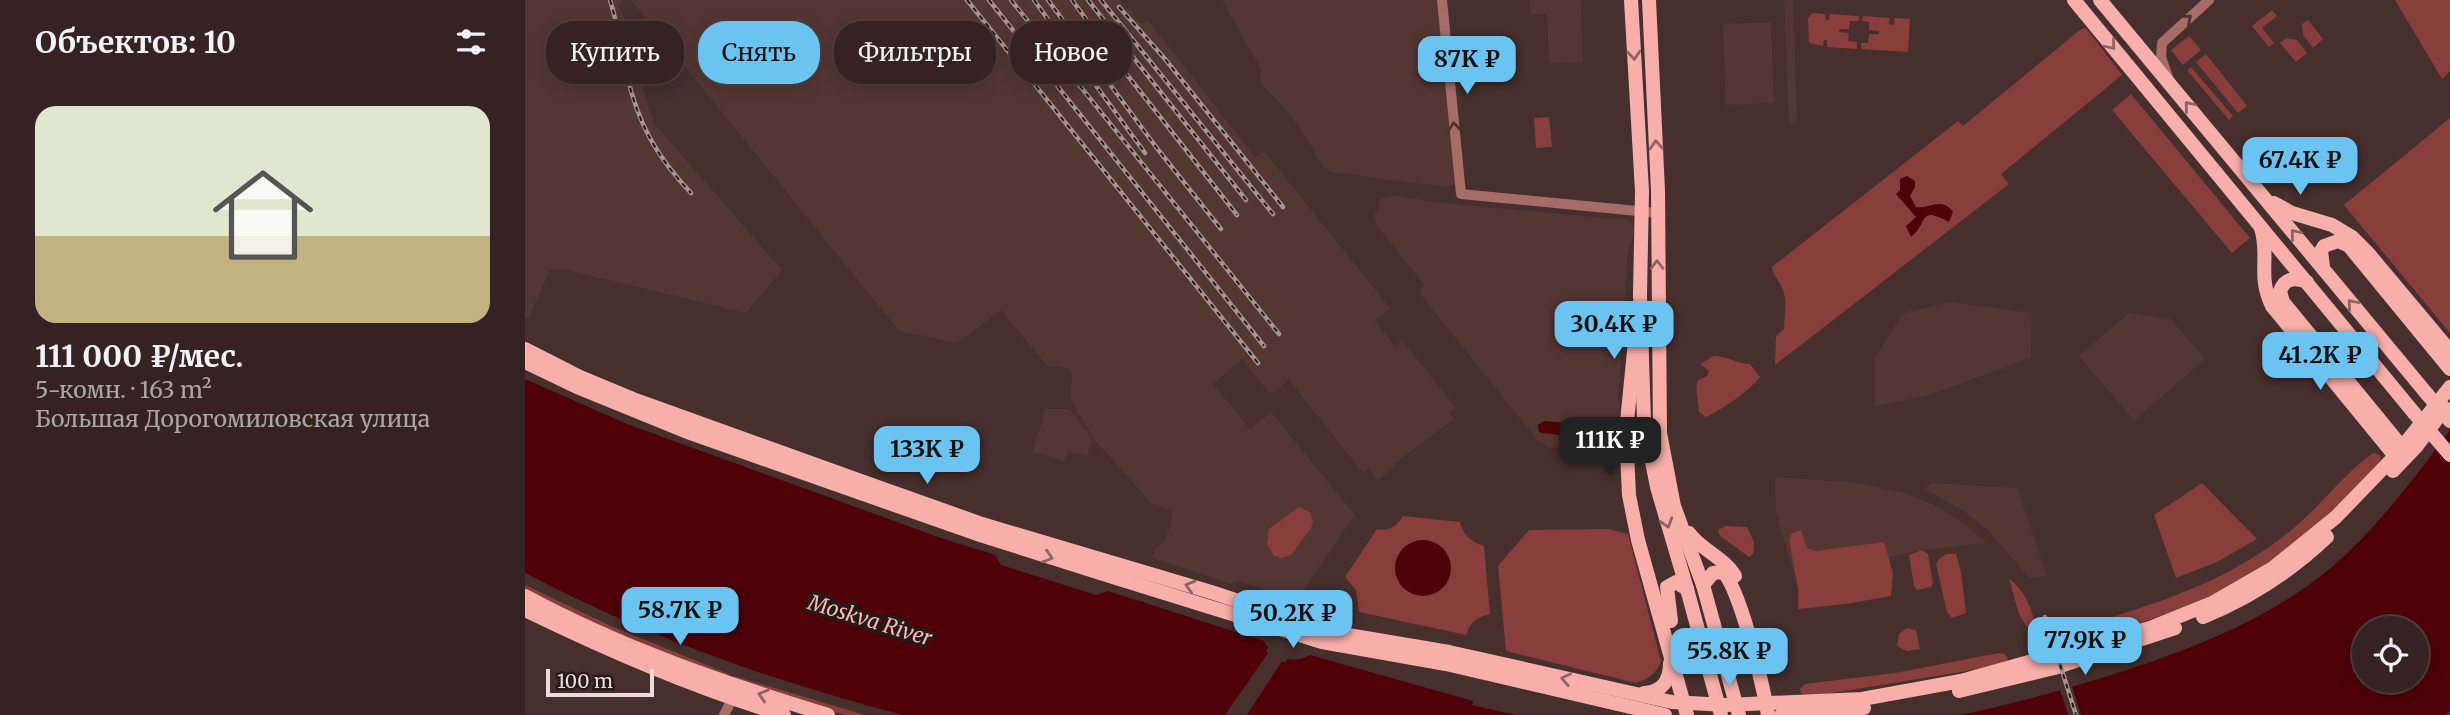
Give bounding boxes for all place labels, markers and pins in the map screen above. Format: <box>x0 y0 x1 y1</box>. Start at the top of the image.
pin: 87K ₽ <box>1418 36 1516 96</box>
pin: 67.4K ₽ <box>2235 138 2365 197</box>
pin: 30.4K ₽ <box>1549 302 1679 361</box>
pin: 41.2K ₽ <box>2255 332 2385 392</box>
pin: 111K ₽ <box>1553 418 1667 477</box>
pin: 133K ₽ <box>870 426 984 486</box>
pin: 58.7K ₽ <box>615 588 745 647</box>
pin: 50.2K ₽ <box>1228 590 1358 650</box>
pin: 77.9K ₽ <box>2020 618 2150 677</box>
pin: 55.8K ₽ <box>1664 628 1794 688</box>

